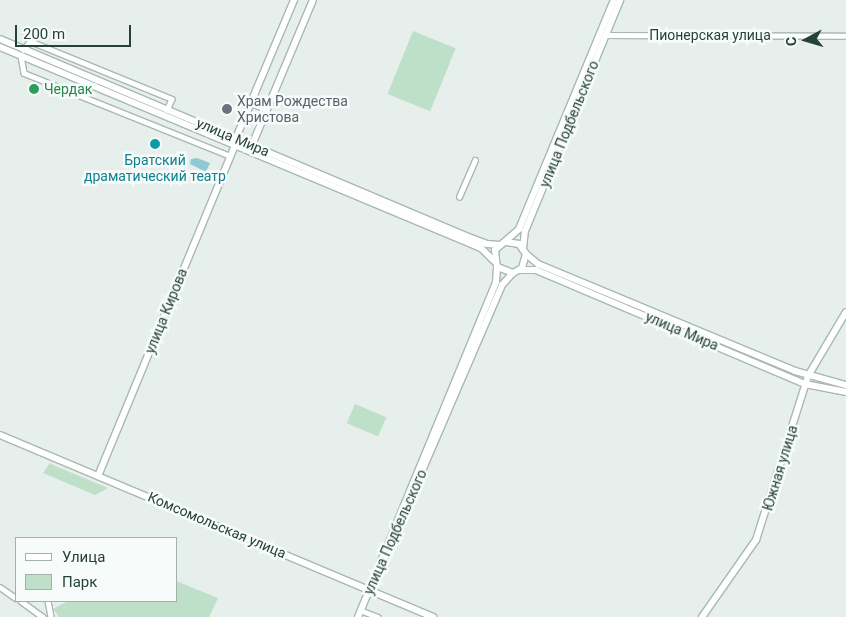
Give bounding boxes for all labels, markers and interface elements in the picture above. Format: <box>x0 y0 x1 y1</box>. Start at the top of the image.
scale bar <box>18 15 134 47</box>
north arrow <box>781 15 831 65</box>
text: 200 m <box>23 25 65 43</box>
street label: Пионерская улица <box>649 27 771 43</box>
text: С <box>783 36 800 47</box>
street label: улица Подбельского <box>536 58 602 190</box>
place label: Чердак <box>44 81 92 97</box>
marker: Чердак <box>28 83 40 95</box>
place label: Храм Рождества Христова <box>237 93 348 125</box>
marker: Храм Рождества Христова <box>221 103 233 115</box>
street label: улица Мира <box>194 114 272 160</box>
marker: Братский драматический театр <box>149 138 161 150</box>
place label: Братский драматический театр <box>84 152 226 184</box>
street label: улица Кирова <box>141 266 191 356</box>
street label: улица Мира <box>643 308 721 354</box>
street label: Южная улица <box>759 423 801 513</box>
street label: улица Подбельского <box>360 467 430 597</box>
street label: Комсомольская улица <box>145 488 289 562</box>
legend <box>15 537 178 602</box>
text: Улица <box>62 548 105 566</box>
text: Парк <box>62 573 97 591</box>

